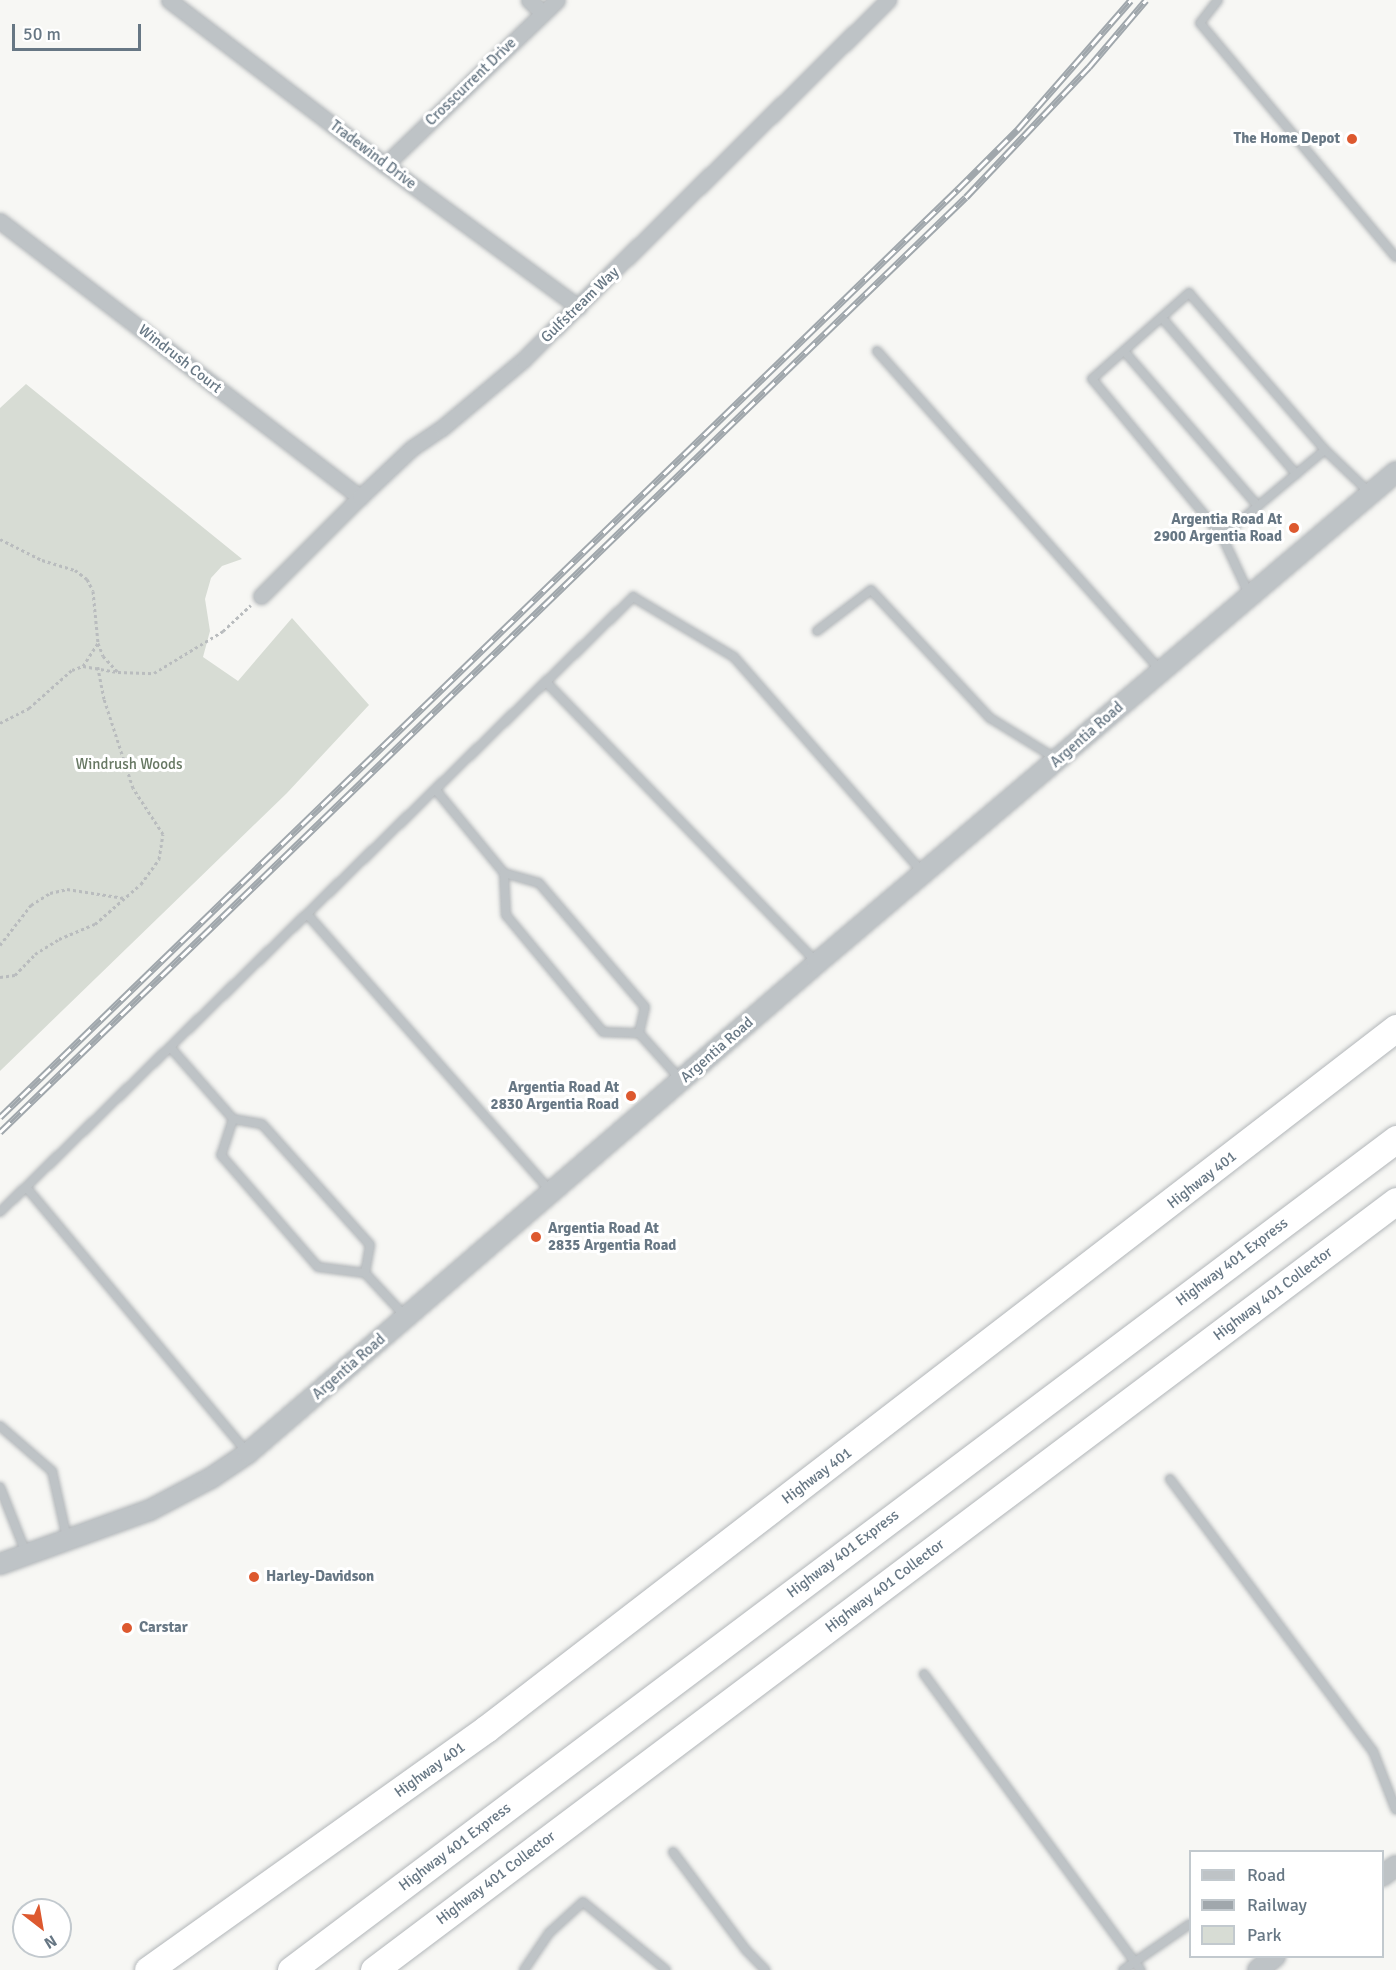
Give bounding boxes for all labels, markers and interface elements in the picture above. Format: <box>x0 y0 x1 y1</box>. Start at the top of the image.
scale bar <box>15 12 144 50</box>
text: 50 m <box>23 23 61 45</box>
street label: Crosscurrent Drive <box>422 34 520 130</box>
street label: Tradewind Drive <box>326 117 420 193</box>
place label: The Home Depot <box>1234 130 1340 148</box>
marker: The Home Depot <box>1345 132 1359 146</box>
street label: Gulfstream Way <box>537 263 623 347</box>
street label: Windrush Court <box>135 321 225 397</box>
place label: Argentia Road At 2900 Argentia Road <box>1154 510 1282 545</box>
marker: Argentia Road At 2900 Argentia Road <box>1287 521 1301 535</box>
street label: Argentia Road <box>1047 698 1127 772</box>
park label: Windrush Woods <box>76 756 182 774</box>
street label: Argentia Road <box>677 1013 757 1087</box>
place label: Argentia Road At 2830 Argentia Road <box>491 1078 619 1113</box>
marker: Argentia Road At 2830 Argentia Road <box>624 1089 638 1103</box>
street label: Highway 401 <box>1164 1147 1240 1213</box>
street label: Highway 401 Express <box>1173 1214 1291 1310</box>
place label: Argentia Road At 2835 Argentia Road <box>548 1219 676 1254</box>
marker: Argentia Road At 2835 Argentia Road <box>529 1230 543 1244</box>
street label: Highway 401 Collector <box>1210 1243 1336 1345</box>
street label: Argentia Road <box>309 1330 389 1404</box>
street label: Highway 401 <box>779 1444 855 1508</box>
street label: Highway 401 Express <box>784 1506 902 1602</box>
street label: Highway 401 Collector <box>822 1535 948 1637</box>
place label: Harley-Davidson <box>266 1568 374 1586</box>
marker: Harley-Davidson <box>247 1570 261 1584</box>
place label: Carstar <box>139 1619 188 1637</box>
marker: Carstar <box>120 1621 134 1635</box>
street label: Highway 401 <box>391 1738 469 1802</box>
street label: Highway 401 Express <box>396 1799 514 1895</box>
street label: Highway 401 Collector <box>433 1827 559 1929</box>
legend <box>1189 1850 1384 1958</box>
text: Road <box>1247 1864 1286 1886</box>
text: Railway <box>1247 1894 1307 1916</box>
north arrow <box>12 1898 72 1958</box>
text: Park <box>1247 1924 1282 1946</box>
text: N <box>40 1930 60 1953</box>

